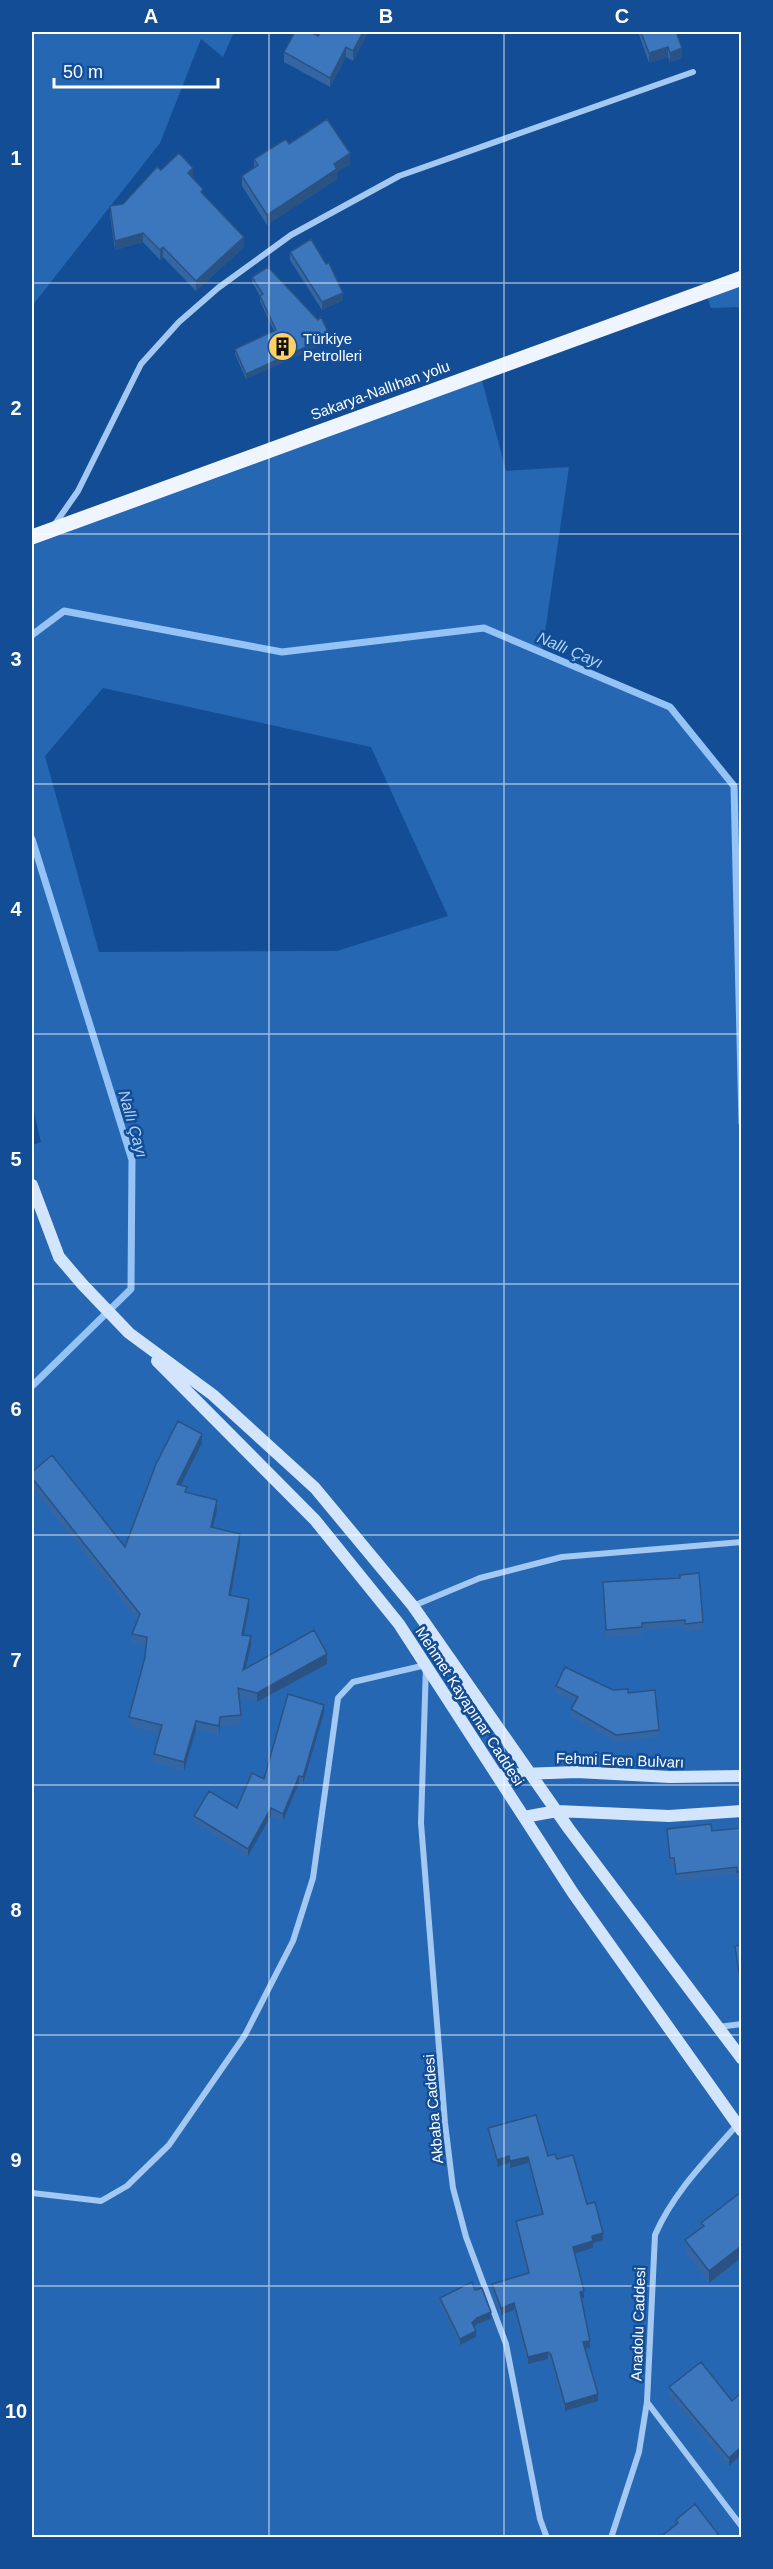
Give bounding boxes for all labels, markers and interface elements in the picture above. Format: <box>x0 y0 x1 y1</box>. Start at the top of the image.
text: A <box>144 5 158 27</box>
text: B <box>379 5 393 27</box>
text: C <box>615 5 629 27</box>
scale bar <box>54 51 218 89</box>
text: 50 m <box>63 62 103 82</box>
text: 1 <box>10 147 22 169</box>
place label: Türkiye Petrolleri <box>303 330 362 364</box>
building icon: Türkiye Petrolleri <box>266 331 298 363</box>
street label: Sakarya-Nallıhan yolu <box>308 357 452 423</box>
text: 2 <box>10 397 22 419</box>
water label: Nallı Çayı <box>535 629 605 671</box>
text: 3 <box>10 648 22 670</box>
text: 4 <box>10 898 22 920</box>
water label: Nallı Çayı <box>115 1088 151 1160</box>
text: 5 <box>10 1148 22 1170</box>
text: 6 <box>10 1398 22 1420</box>
street label: Mehmet Kayapınar Caddesi <box>412 1623 528 1789</box>
text: 7 <box>10 1649 22 1671</box>
street label: Fehmi Eren Bulvarı <box>556 1749 684 1771</box>
text: 8 <box>10 1899 22 1921</box>
street label: Akbaba Caddesi <box>420 2053 446 2165</box>
text: 9 <box>10 2149 22 2171</box>
street label: Anadolu Caddesi <box>628 2267 648 2381</box>
text: 10 <box>5 2400 27 2422</box>

